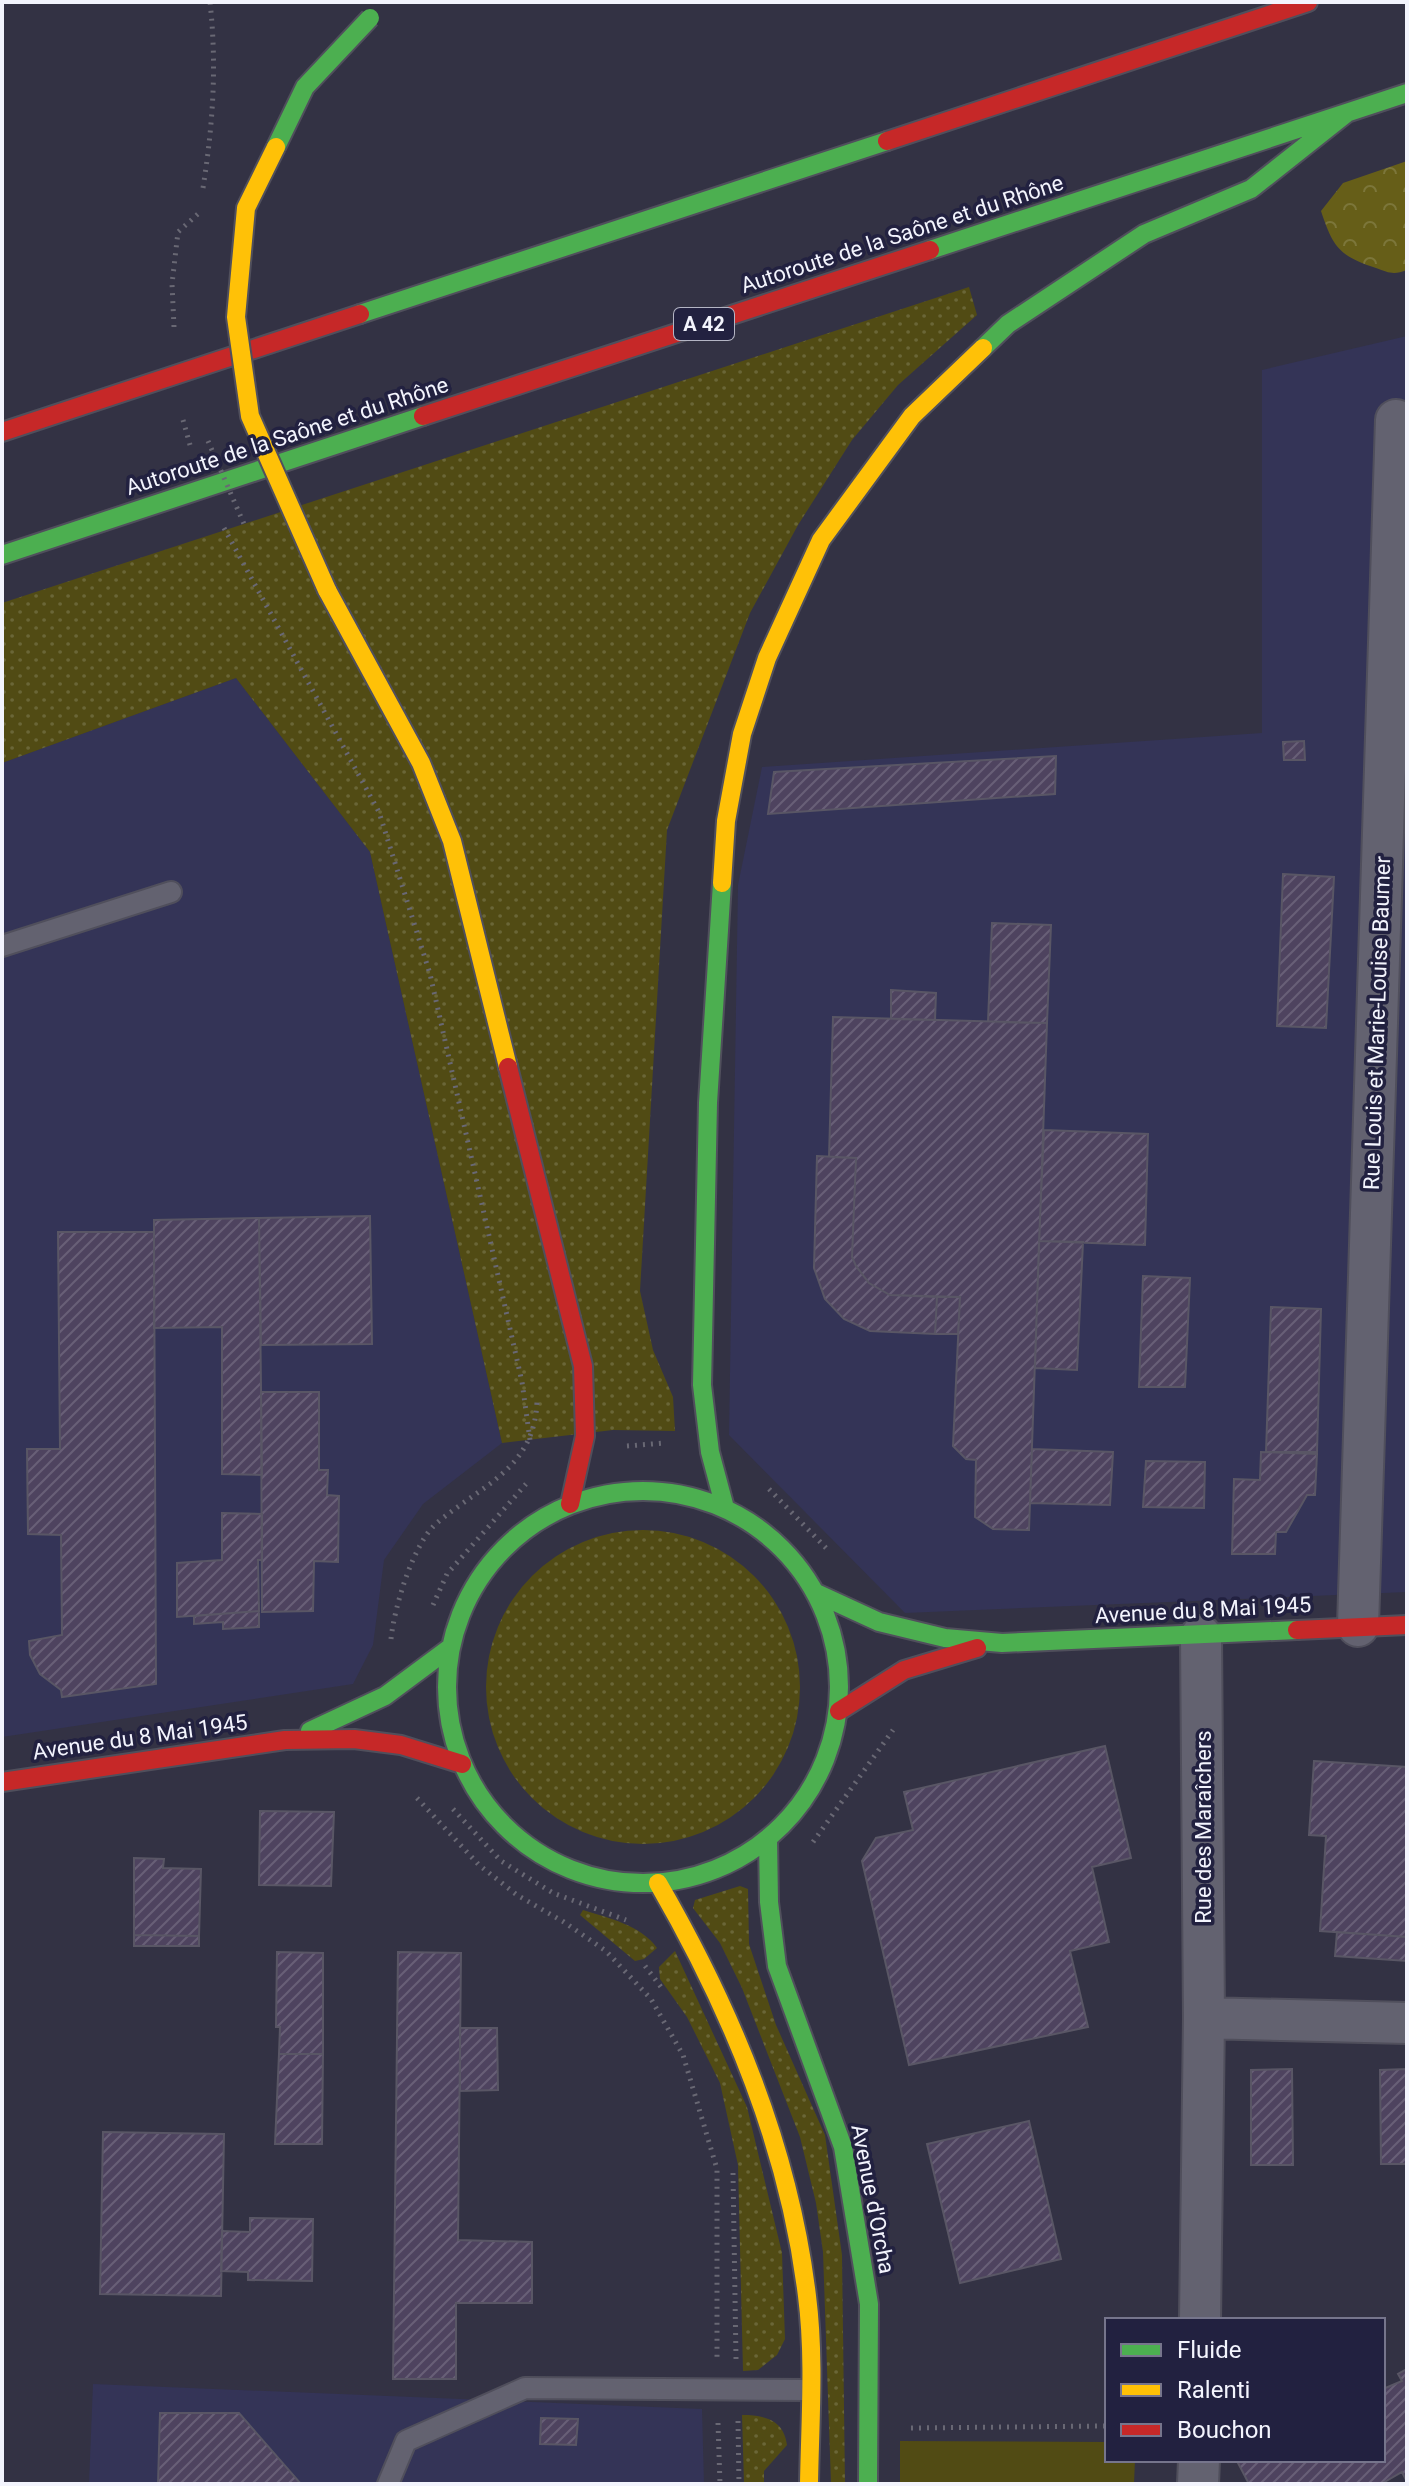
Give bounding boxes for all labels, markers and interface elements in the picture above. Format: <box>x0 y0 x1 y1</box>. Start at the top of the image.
street label: Autoroute de la Saône et du Rhône <box>738 170 1066 298</box>
road number: A 42 <box>674 308 734 340</box>
street label: Autoroute de la Saône et du Rhône <box>123 372 451 500</box>
street label: Rue Louis et Marie-Louise Baumer <box>1359 855 1395 1190</box>
street label: Avenue du 8 Mai 1945 <box>1094 1592 1312 1628</box>
street label: Avenue du 8 Mai 1945 <box>31 1710 249 1764</box>
street label: Rue des Maraîchers <box>1191 1730 1216 1924</box>
street label: Avenue d'Orcha <box>846 2122 900 2276</box>
legend <box>1105 2318 1385 2462</box>
text: Fluide <box>1177 2336 1241 2364</box>
text: Ralenti <box>1177 2376 1250 2404</box>
text: Bouchon <box>1177 2416 1272 2444</box>

